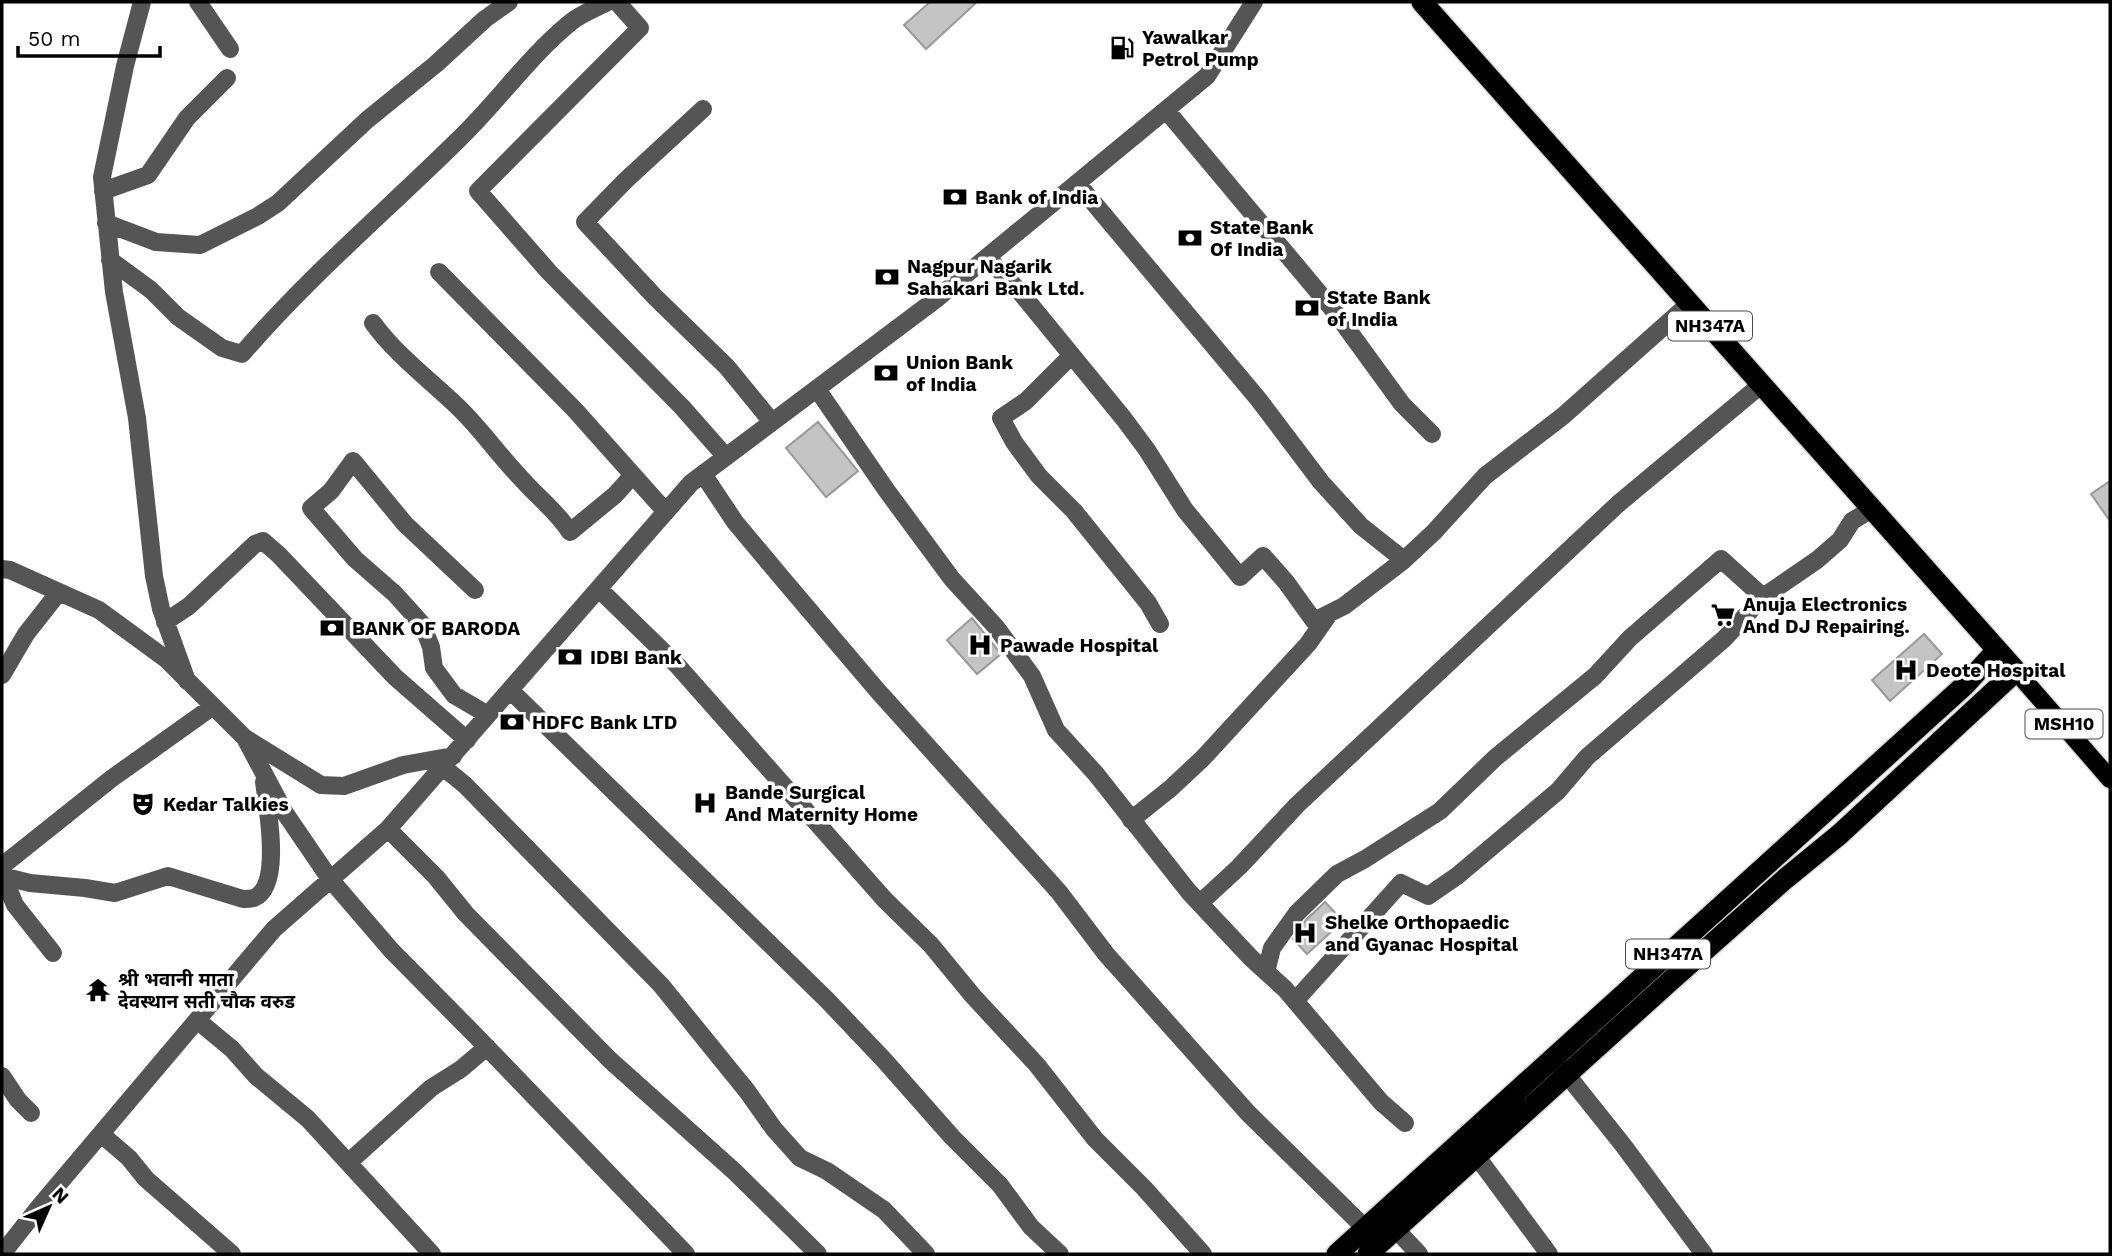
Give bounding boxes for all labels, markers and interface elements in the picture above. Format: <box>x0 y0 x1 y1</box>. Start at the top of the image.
scale bar <box>18 14 159 58</box>
text: 50 m <box>28 26 80 51</box>
place label: Yawalkar Petrol Pump <box>1142 26 1259 71</box>
fuel station icon: Yawalkar Petrol Pump <box>1108 34 1136 62</box>
bank icon: Bank of India <box>941 183 969 211</box>
place label: Bank of India <box>975 186 1098 209</box>
place label: State Bank Of India <box>1210 216 1314 261</box>
bank icon: State Bank Of India <box>1176 224 1204 252</box>
place label: Nagpur Nagarik Sahakari Bank Ltd. <box>907 255 1084 300</box>
bank icon: Nagpur Nagarik Sahakari Bank Ltd. <box>873 263 901 291</box>
place label: State Bank of India <box>1327 286 1431 331</box>
bank icon: State Bank of India <box>1293 294 1321 322</box>
road number: NH347A <box>1668 312 1752 340</box>
place label: Union Bank of India <box>906 351 1013 396</box>
bank icon: Union Bank of India <box>872 359 900 387</box>
place label: Anuja Electronics And DJ Repairing. <box>1743 593 1910 638</box>
supermarket icon: Anuja Electronics And DJ Repairing. <box>1709 601 1737 629</box>
bank icon: BANK OF BARODA <box>318 614 346 642</box>
place label: BANK OF BARODA <box>352 617 520 640</box>
hospital icon: Pawade Hospital <box>966 631 994 659</box>
place label: Pawade Hospital <box>1000 634 1159 657</box>
bank icon: IDBI Bank <box>556 643 584 671</box>
place label: IDBI Bank <box>590 646 682 669</box>
hospital icon: Deote Hospital <box>1892 656 1920 684</box>
place label: Deote Hospital <box>1926 659 2066 682</box>
bank icon: HDFC Bank LTD <box>498 708 526 736</box>
road number: MSH10 <box>2025 710 2102 738</box>
place label: HDFC Bank LTD <box>532 711 677 734</box>
place label: Bande Surgical And Maternity Home <box>725 781 918 826</box>
hospital icon: Bande Surgical And Maternity Home <box>691 789 719 817</box>
theatre icon: Kedar Talkies <box>129 790 157 818</box>
place label: Kedar Talkies <box>163 793 289 816</box>
place label: Shelke Orthopaedic and Gyanac Hospital <box>1325 911 1519 956</box>
hospital icon: Shelke Orthopaedic and Gyanac Hospital <box>1291 919 1319 947</box>
road number: NH347A <box>1626 939 1710 968</box>
place label: श्री भवानी माता देवस्थान सती चौक वरुड <box>118 968 296 1013</box>
temple icon: श्री भवानी माता देवस्थान सती चौक वरुड <box>84 976 112 1004</box>
north arrow <box>14 1172 84 1242</box>
text: N <box>48 1182 74 1208</box>

